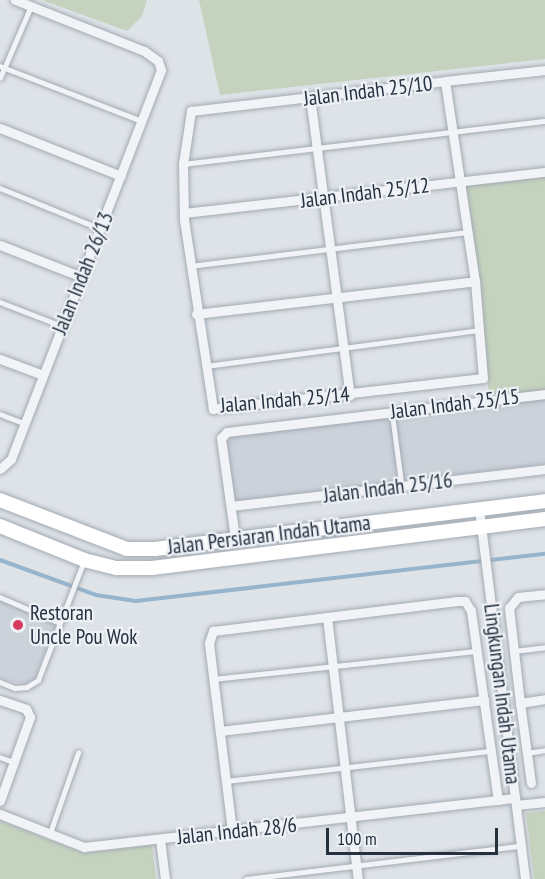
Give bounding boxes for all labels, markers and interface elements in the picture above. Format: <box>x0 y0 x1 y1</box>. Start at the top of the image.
street label: Jalan Indah 25/10 <box>302 71 434 111</box>
street label: Jalan Indah 25/12 <box>299 173 431 213</box>
street label: Jalan Indah 26/13 <box>47 208 119 338</box>
street label: Jalan Indah 25/14 <box>219 382 351 418</box>
street label: Jalan Indah 25/15 <box>389 384 521 424</box>
street label: Jalan Indah 25/16 <box>322 468 454 508</box>
street label: Jalan Persiaran Indah Utama <box>166 510 372 560</box>
place label: Restoran Uncle Pou Wok <box>30 600 138 650</box>
street label: Lingkungan Indah Utama <box>478 602 526 786</box>
marker: Restoran Uncle Pou Wok <box>11 618 25 632</box>
street label: Jalan Indah 28/6 <box>176 812 298 850</box>
scale bar <box>329 816 502 854</box>
text: 100 m <box>337 827 377 850</box>

